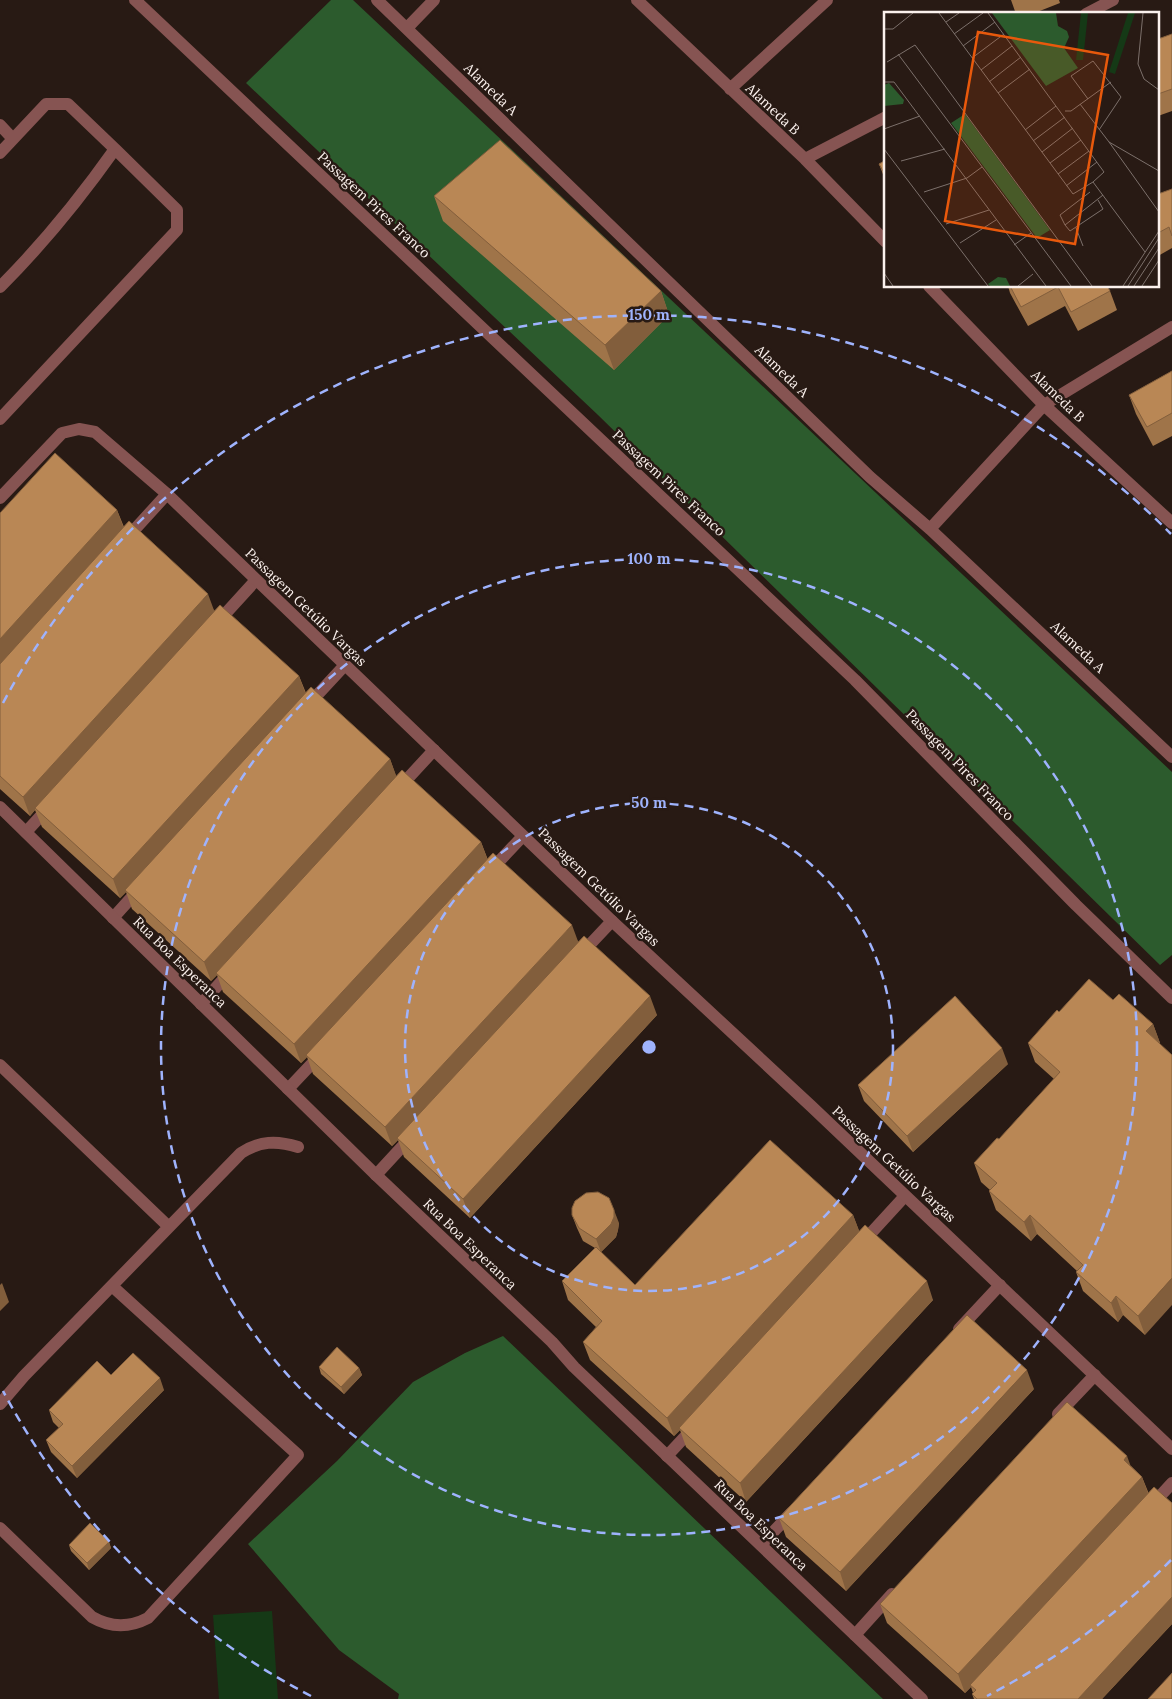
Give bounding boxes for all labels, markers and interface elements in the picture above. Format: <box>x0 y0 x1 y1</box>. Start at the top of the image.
inset map <box>884 12 1160 288</box>
street label: Alameda A <box>460 58 522 119</box>
street label: Alameda B <box>741 79 804 139</box>
street label: Passagem Pires Franco <box>314 148 434 262</box>
text: 150 m <box>628 305 670 324</box>
street label: Alameda A <box>751 340 813 401</box>
street label: Alameda B <box>1027 365 1089 426</box>
street label: Passagem Pires Franco <box>609 426 729 540</box>
street label: Passagem Getúlio Vargas <box>241 544 371 670</box>
text: 100 m <box>628 549 671 568</box>
street label: Alameda A <box>1046 617 1109 677</box>
street label: Passagem Pires Franco <box>902 705 1018 825</box>
text: 50 m <box>631 793 667 812</box>
street label: Passagem Getúlio Vargas <box>534 824 664 950</box>
street label: Rua Boa Esperanca <box>129 913 231 1011</box>
centre of rings <box>640 1038 658 1056</box>
street label: Passagem Getúlio Vargas <box>829 1102 959 1226</box>
street label: Rua Boa Esperanca <box>419 1195 521 1293</box>
street label: Rua Boa Esperanca <box>710 1476 812 1574</box>

